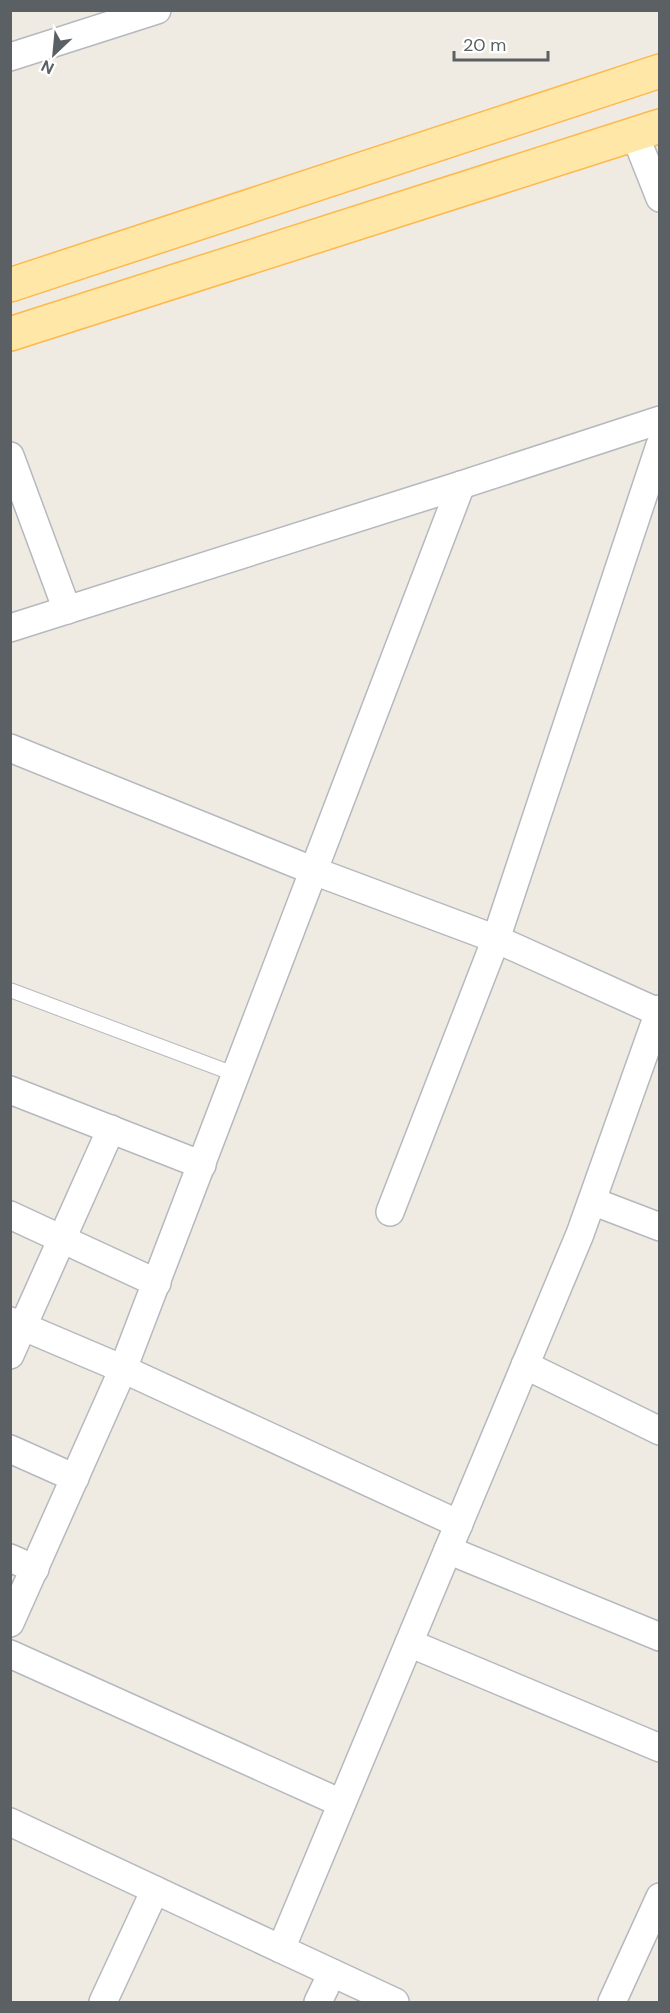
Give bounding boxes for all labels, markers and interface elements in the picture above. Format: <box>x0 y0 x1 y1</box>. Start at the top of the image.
north arrow <box>24 24 84 84</box>
scale bar <box>454 24 548 62</box>
text: 20 m <box>463 33 506 57</box>
text: N <box>38 55 57 79</box>

